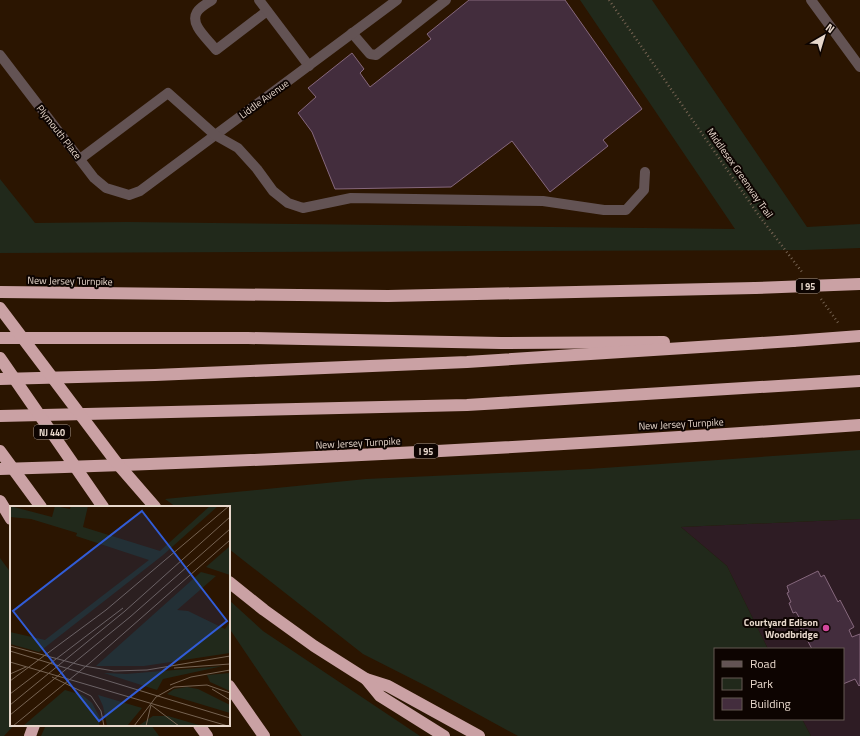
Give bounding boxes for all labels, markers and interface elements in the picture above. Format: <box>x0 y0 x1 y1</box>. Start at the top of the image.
north arrow <box>804 16 844 56</box>
text: N <box>822 19 838 37</box>
street label: Liddle Avenue <box>236 76 292 122</box>
street label: Plymouth Place <box>33 101 85 163</box>
street label: Middlesex Greenway Trail <box>703 125 777 221</box>
street label: New Jersey Turnpike <box>27 273 113 289</box>
road number: I 95 <box>796 279 820 293</box>
street label: New Jersey Turnpike <box>638 414 724 434</box>
road number: NJ 440 <box>34 425 70 439</box>
street label: New Jersey Turnpike <box>315 433 401 453</box>
road number: I 95 <box>414 444 438 458</box>
inset map <box>10 506 230 726</box>
place label: Courtyard Edison Woodbridge <box>744 615 818 642</box>
marker: Courtyard Edison Woodbridge <box>821 623 831 633</box>
legend <box>714 648 844 720</box>
text: Road <box>750 654 776 673</box>
text: Park <box>750 674 773 693</box>
text: Building <box>750 694 791 713</box>

